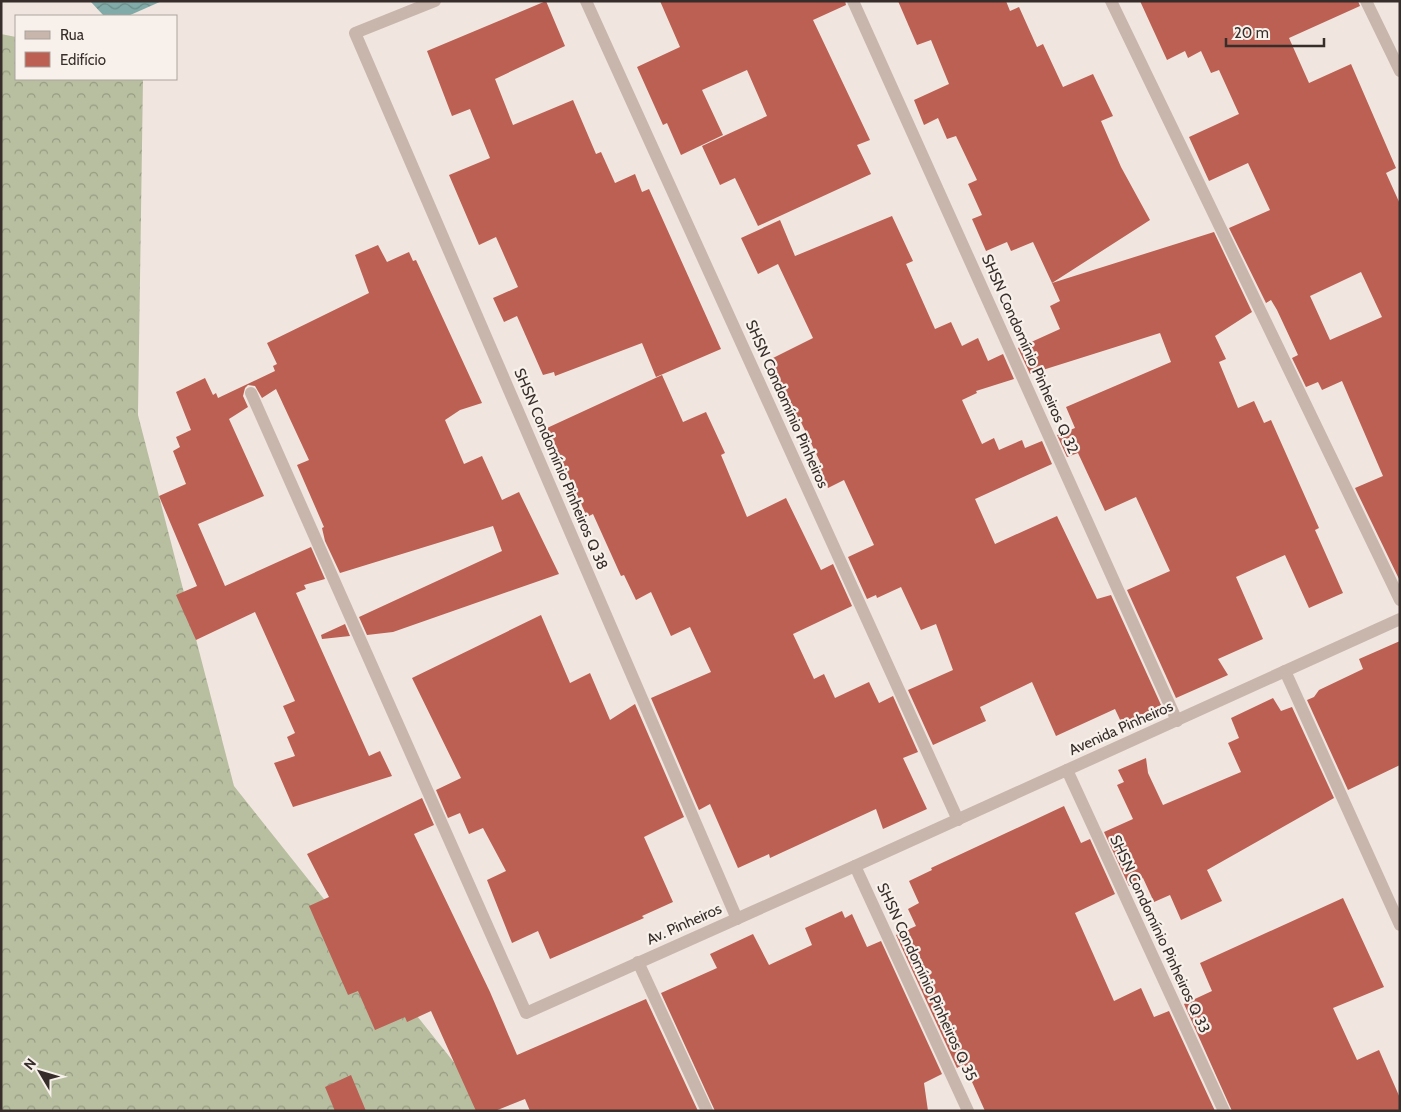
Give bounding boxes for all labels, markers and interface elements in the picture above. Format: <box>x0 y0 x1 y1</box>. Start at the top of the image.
legend <box>15 15 178 80</box>
scale bar <box>1226 15 1324 47</box>
text: 20 m <box>1234 24 1269 42</box>
text: Rua <box>60 26 85 44</box>
text: Edifício <box>60 51 106 69</box>
street label: SHSN Condomínio Pinheiros Q 32 <box>978 252 1082 457</box>
street label: SHSN Condomínio Pinheiros <box>742 317 832 491</box>
street label: SHSN Condomínio Pinheiros Q 38 <box>510 365 612 573</box>
street label: Avenida Pinheiros <box>1066 697 1176 759</box>
street label: SHSN Condomínio Pinheiros Q 33 <box>1106 832 1214 1036</box>
street label: SHSN Condomínio Pinheiros Q 35 <box>873 880 981 1084</box>
street label: Av. Pinheiros <box>644 899 724 949</box>
north arrow <box>15 1047 65 1097</box>
text: N <box>20 1055 40 1073</box>

